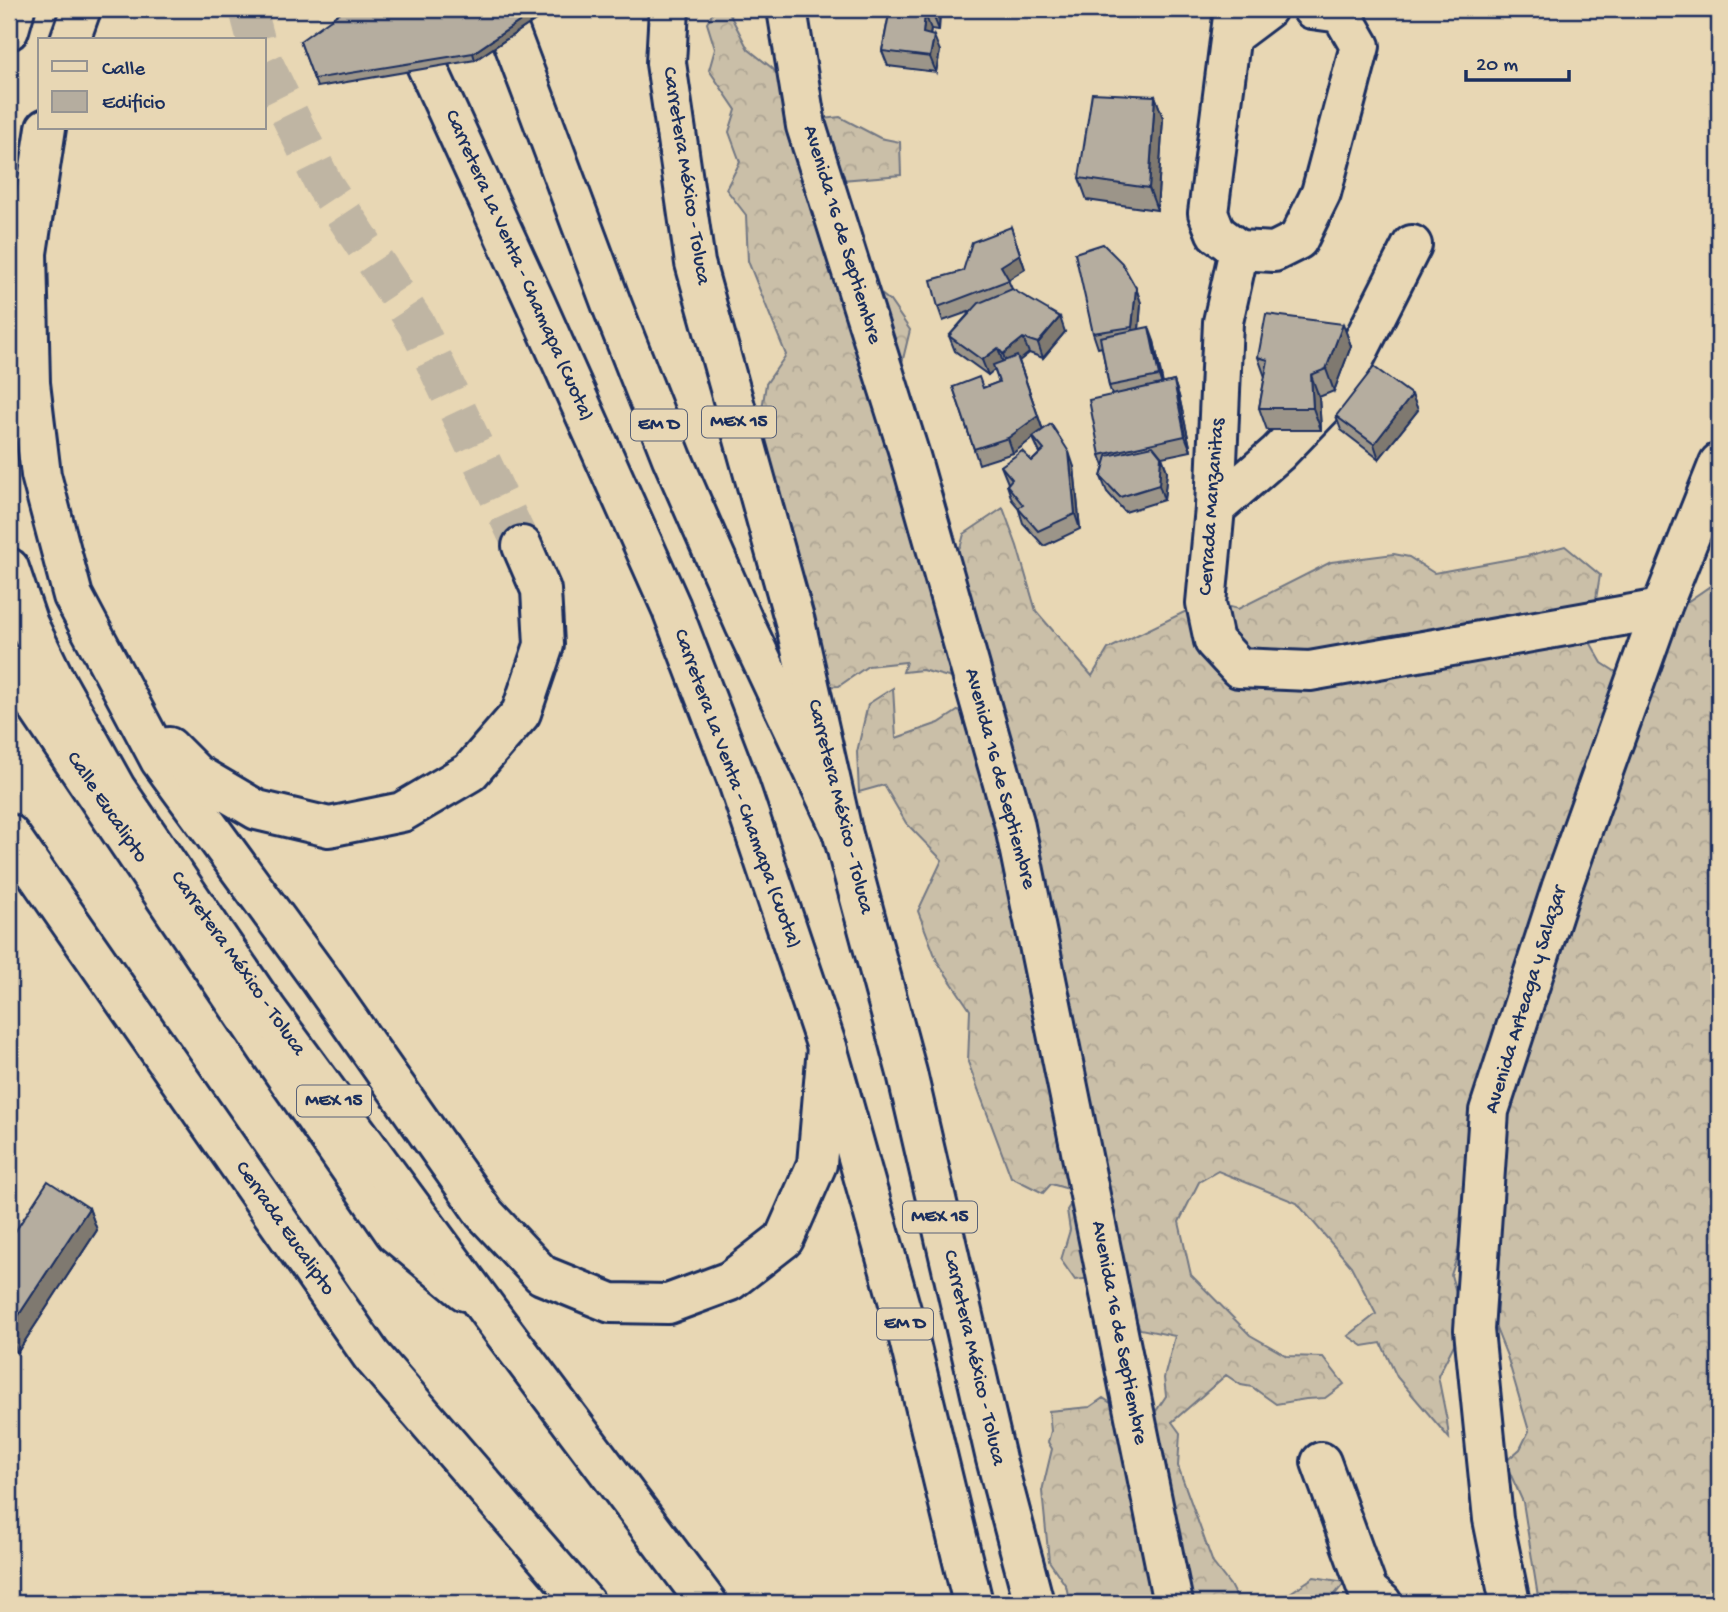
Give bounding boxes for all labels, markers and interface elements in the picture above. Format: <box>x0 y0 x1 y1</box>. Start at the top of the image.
legend <box>38 38 266 130</box>
scale bar <box>1466 38 1569 82</box>
text: 20 m <box>1476 54 1518 79</box>
text: Calle <box>102 58 146 83</box>
street label: Carretera México - Toluca <box>655 65 715 288</box>
text: Edificio <box>102 92 166 117</box>
street label: Carretera La Venta - Chamapa (Cuota) <box>438 107 598 425</box>
street label: Avenida 16 de Septiembre <box>796 123 887 348</box>
road number: MEX 15 <box>702 406 776 438</box>
road number: EM D <box>631 410 687 440</box>
street label: Cerrada Manzanitas <box>1194 416 1232 596</box>
street label: Carretera La Venta - Chamapa (Cuota) <box>666 626 806 952</box>
street label: Avenida 16 de Septiembre <box>958 666 1041 893</box>
street label: Carretera México - Toluca <box>800 697 878 918</box>
street label: Calle Eucalipto <box>60 748 152 868</box>
street label: Carretera México - Toluca <box>164 867 311 1062</box>
street label: Avenida Arteaga y Salazar <box>1480 882 1574 1117</box>
road number: MEX 15 <box>297 1086 371 1116</box>
street label: Cerrada Eucalipto <box>228 1157 340 1301</box>
road number: MEX 15 <box>903 1202 977 1232</box>
street label: Avenida 16 de Septiembre <box>1084 1219 1152 1448</box>
street label: Carretera México - Toluca <box>936 1248 1010 1469</box>
road number: EM D <box>877 1308 933 1340</box>

